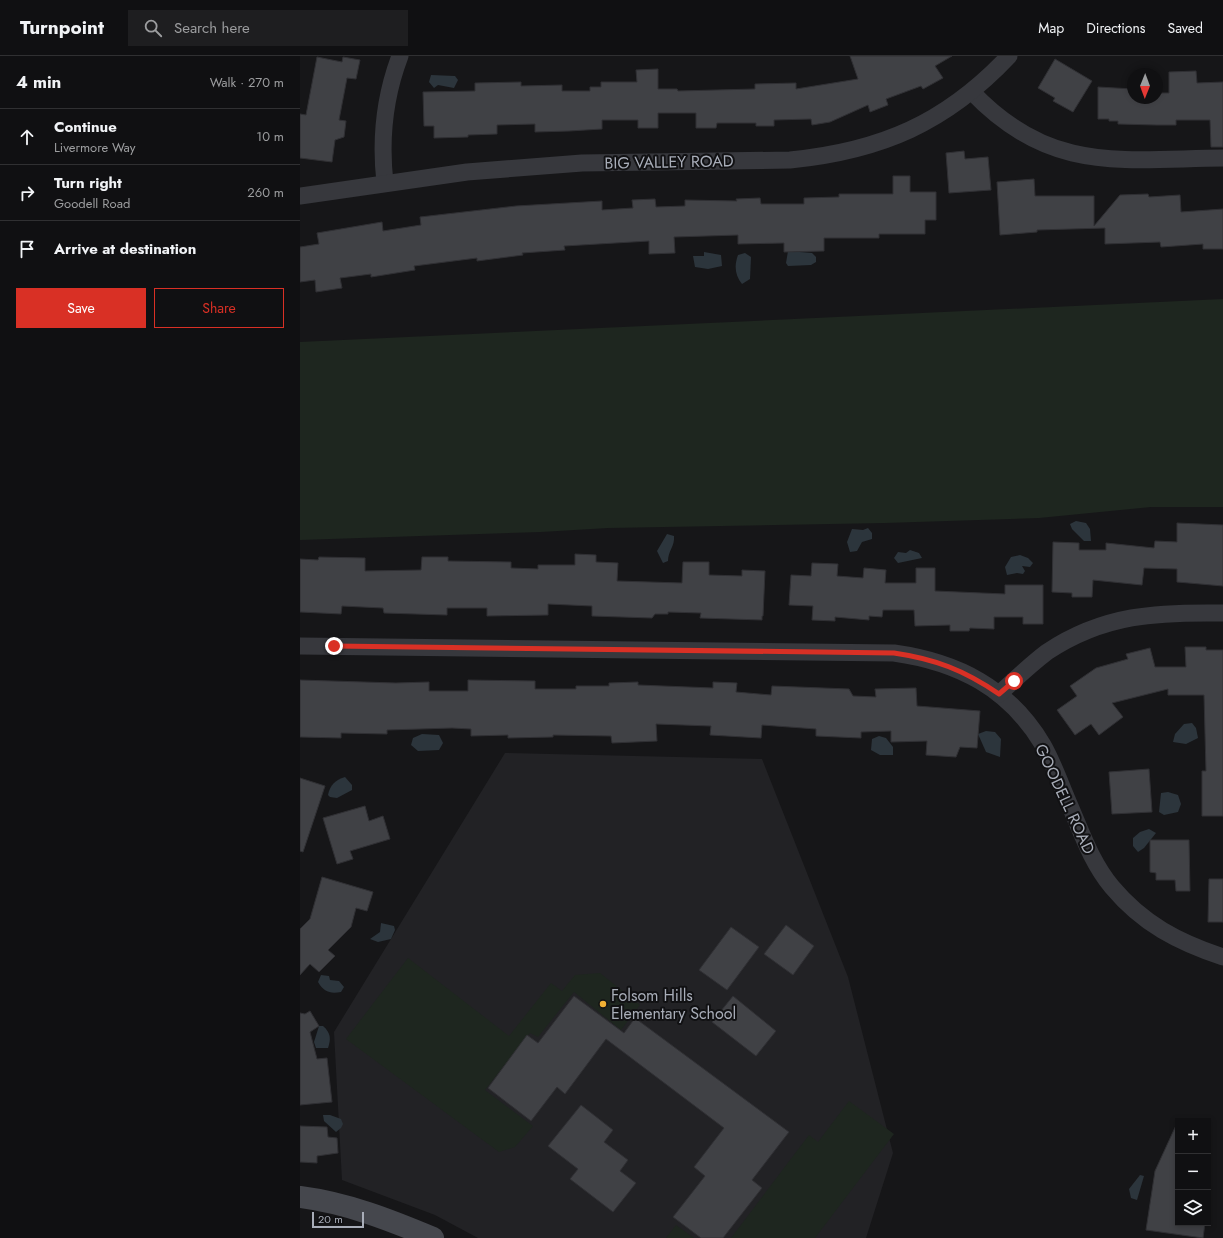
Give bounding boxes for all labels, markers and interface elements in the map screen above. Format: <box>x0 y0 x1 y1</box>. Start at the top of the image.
search box <box>128 10 408 46</box>
text: Turnpoint <box>20 14 104 41</box>
icon: search <box>142 17 164 39</box>
text: Search here <box>174 17 250 39</box>
text: Map <box>1038 18 1064 38</box>
text: Directions <box>1086 18 1146 38</box>
text: Saved <box>1168 18 1203 38</box>
north arrow <box>1127 68 1163 104</box>
text: 4 min <box>16 70 61 94</box>
text: Walk · 270 m <box>210 73 284 92</box>
text: Continue <box>54 116 117 138</box>
icon: ahead <box>16 126 38 148</box>
text: 10 m <box>256 127 284 146</box>
text: Livermore Way <box>54 138 135 157</box>
street label: BIG VALLEY ROAD <box>604 149 734 175</box>
text: Turn right <box>54 172 122 194</box>
icon: right <box>16 182 38 204</box>
text: 260 m <box>247 183 284 202</box>
text: Goodell Road <box>54 194 130 213</box>
icon: arrive <box>16 238 38 260</box>
text: Arrive at destination <box>54 238 196 260</box>
button: Save <box>16 288 146 328</box>
button: Share <box>154 288 284 328</box>
route end <box>325 637 343 655</box>
route start <box>1005 672 1023 690</box>
street label: GOODELL ROAD <box>1029 740 1101 858</box>
place label: Folsom Hills Elementary School <box>611 984 736 1025</box>
marker: Folsom Hills Elementary School <box>598 999 608 1009</box>
map controls <box>1175 1118 1211 1226</box>
button: + <box>1175 1118 1211 1154</box>
button: − <box>1175 1154 1211 1190</box>
button: layers <box>1175 1190 1211 1226</box>
scale bar <box>312 1210 364 1229</box>
text: 20 m <box>318 1211 343 1227</box>

